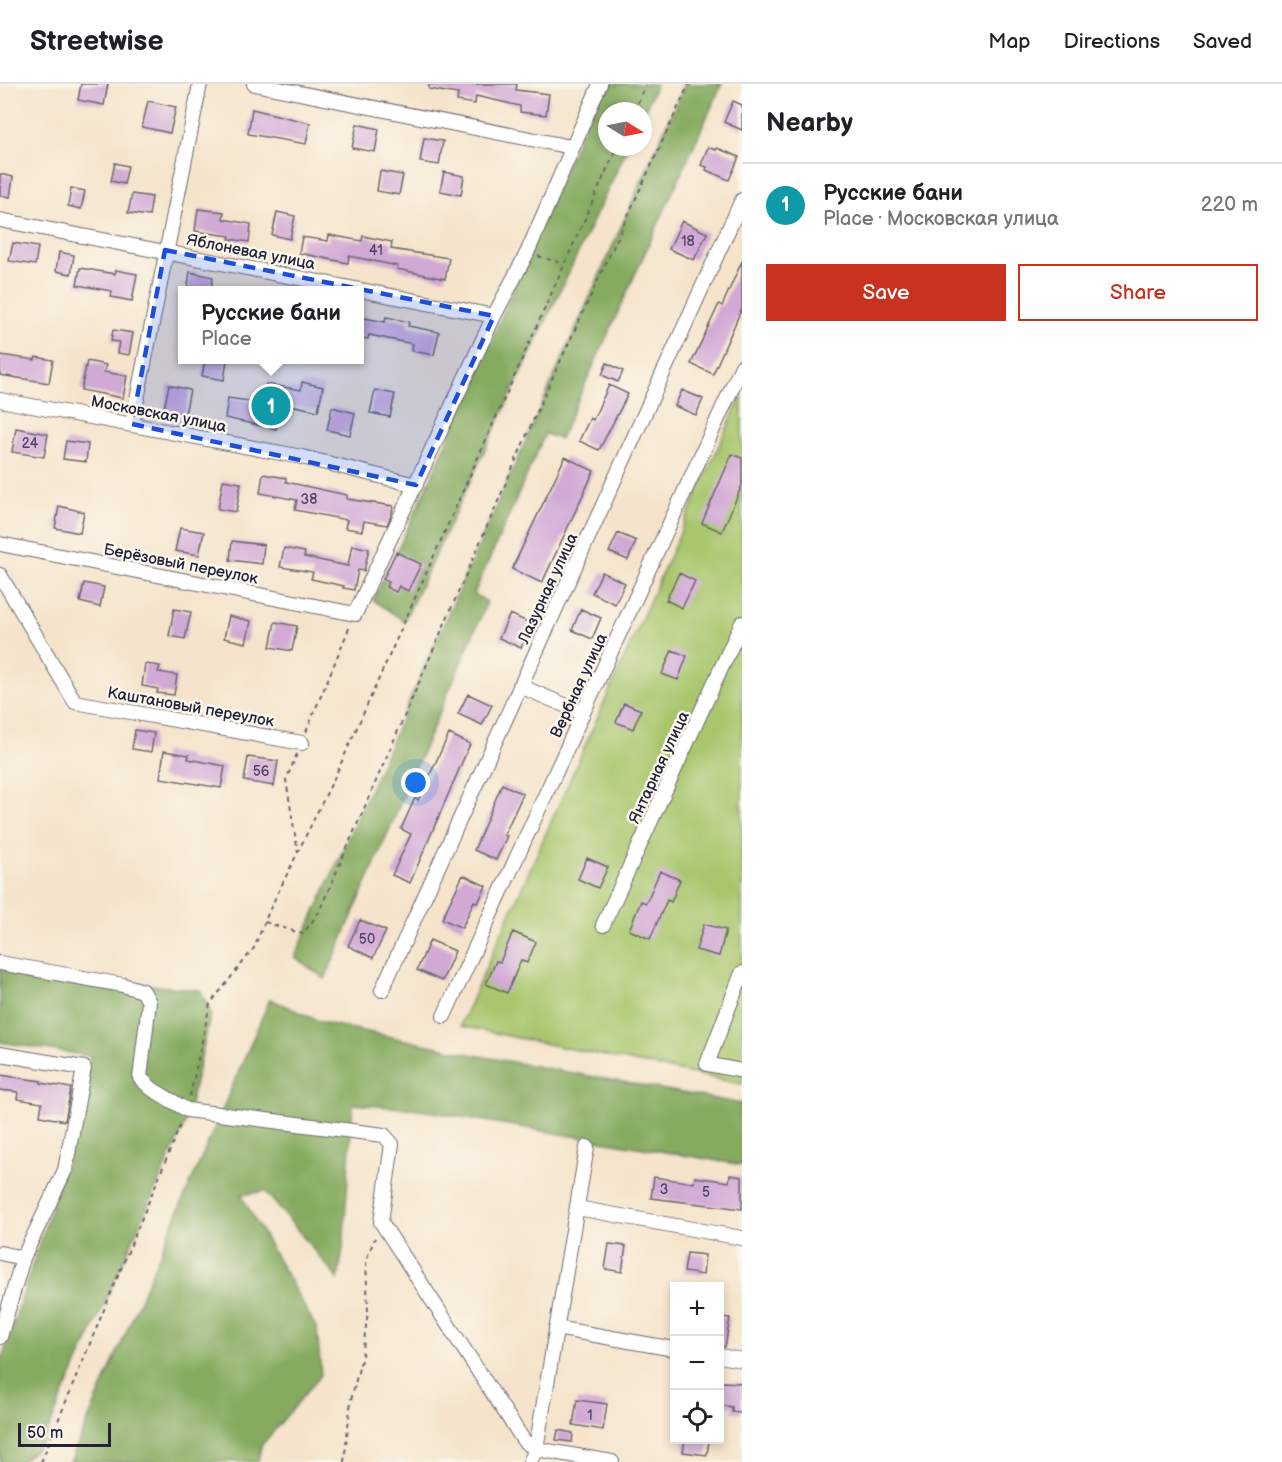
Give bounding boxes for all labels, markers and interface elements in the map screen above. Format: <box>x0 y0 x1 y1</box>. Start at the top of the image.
text: Streetwise <box>30 25 163 58</box>
text: Map <box>988 29 1031 54</box>
text: Directions <box>1064 29 1160 54</box>
text: Saved <box>1193 29 1252 54</box>
north arrow <box>598 102 652 156</box>
text: Nearby <box>766 108 853 139</box>
text: Русские бани <box>823 180 963 207</box>
text: 1 <box>781 193 790 217</box>
text: 220 m <box>1201 193 1258 217</box>
text: Place · Московская улица <box>823 207 1059 231</box>
street label: Яблоневая улица <box>185 231 317 274</box>
house number: 18 <box>681 233 695 250</box>
house number: 41 <box>369 242 383 259</box>
button: Save <box>766 264 1006 321</box>
button: Share <box>1018 264 1258 321</box>
popup <box>178 286 364 364</box>
text: Русские бани <box>201 300 341 327</box>
text: Place <box>201 327 252 351</box>
pin: 1 <box>252 384 290 428</box>
street label: Московская улица <box>89 392 229 437</box>
house number: 24 <box>22 435 39 452</box>
house number: 38 <box>301 491 317 508</box>
street label: Лазурная улица <box>514 530 582 648</box>
street label: Берёзовый переулок <box>102 540 260 589</box>
street label: Вербная улица <box>547 630 612 741</box>
street label: Каштановый переулок <box>106 683 276 732</box>
street label: Янтарная улица <box>625 708 694 827</box>
house number: 56 <box>253 763 270 780</box>
your location <box>401 768 430 797</box>
house number: 50 <box>359 931 375 948</box>
house number: 3 <box>660 1181 668 1198</box>
house number: 5 <box>702 1184 710 1201</box>
map controls <box>670 1282 724 1444</box>
button: + <box>670 1282 724 1336</box>
button: − <box>670 1336 724 1390</box>
button: locate <box>670 1390 724 1444</box>
house number: 1 <box>587 1407 593 1424</box>
scale bar <box>18 1420 111 1448</box>
text: 50 m <box>27 1424 63 1443</box>

